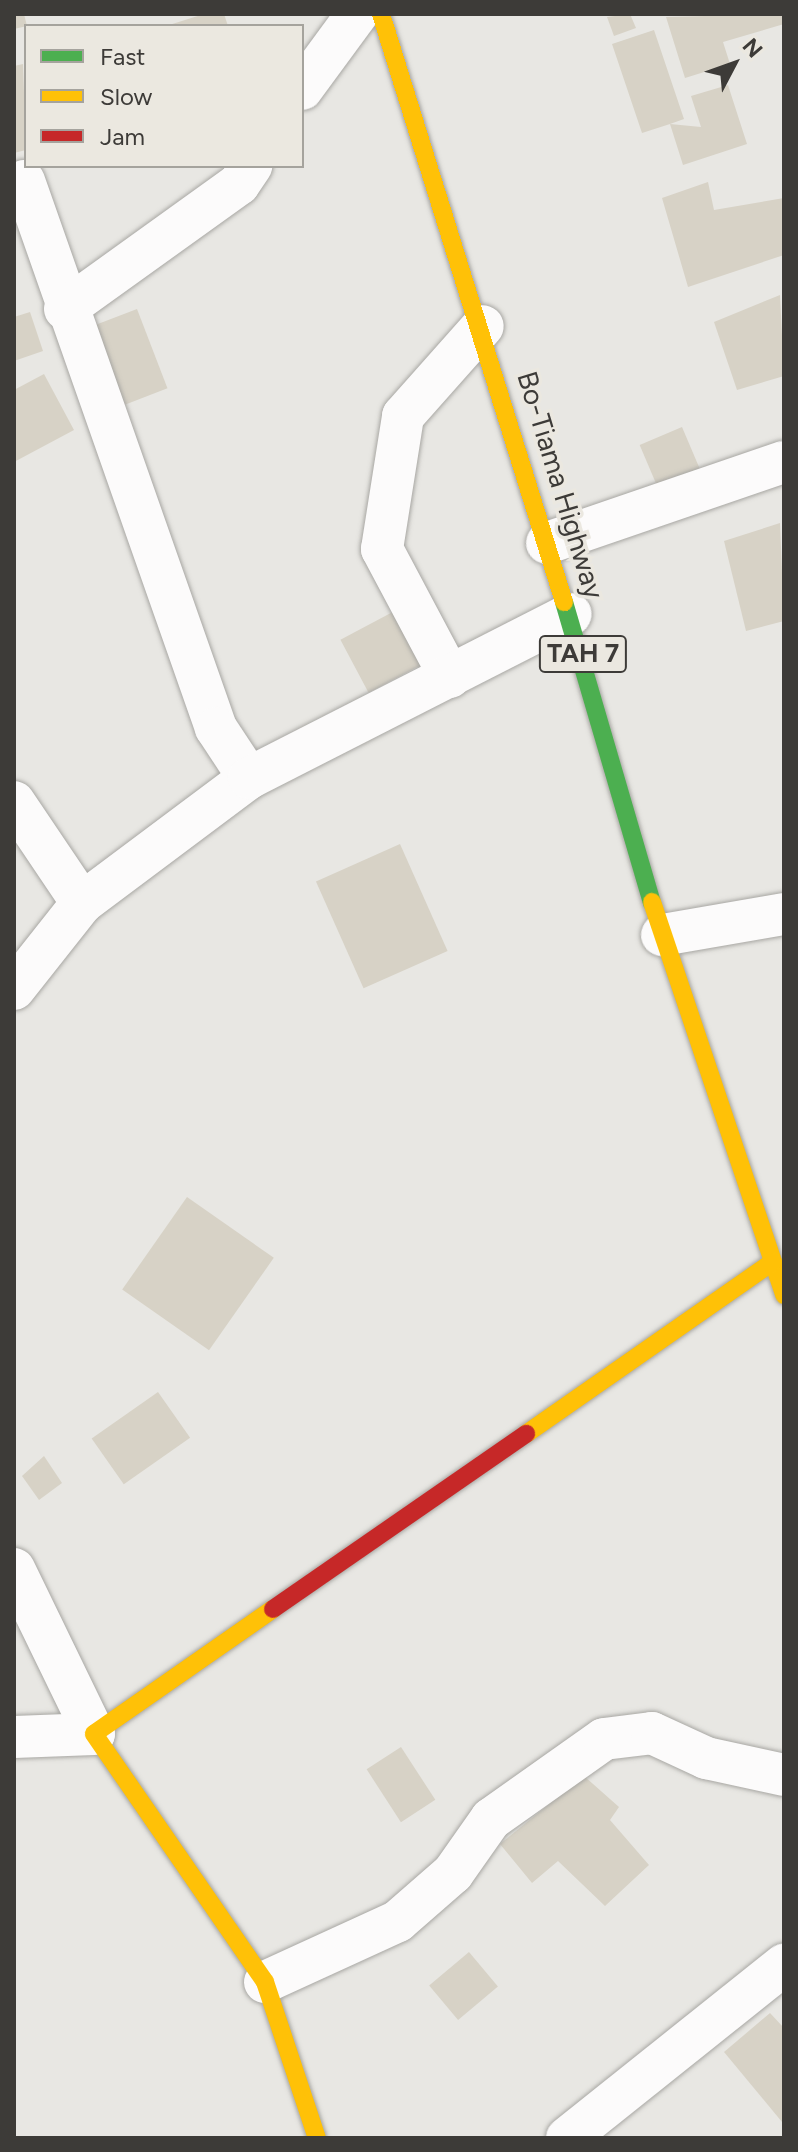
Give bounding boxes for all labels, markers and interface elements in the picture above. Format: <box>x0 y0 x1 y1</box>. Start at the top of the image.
legend <box>24 24 304 168</box>
north arrow <box>694 24 774 104</box>
text: N <box>737 33 768 63</box>
text: Fast <box>100 42 145 71</box>
text: Slow <box>100 82 152 111</box>
text: Jam <box>100 122 145 151</box>
street label: Bo-Tiama Highway <box>510 367 612 603</box>
road number: TAH 7 <box>537 632 629 676</box>

